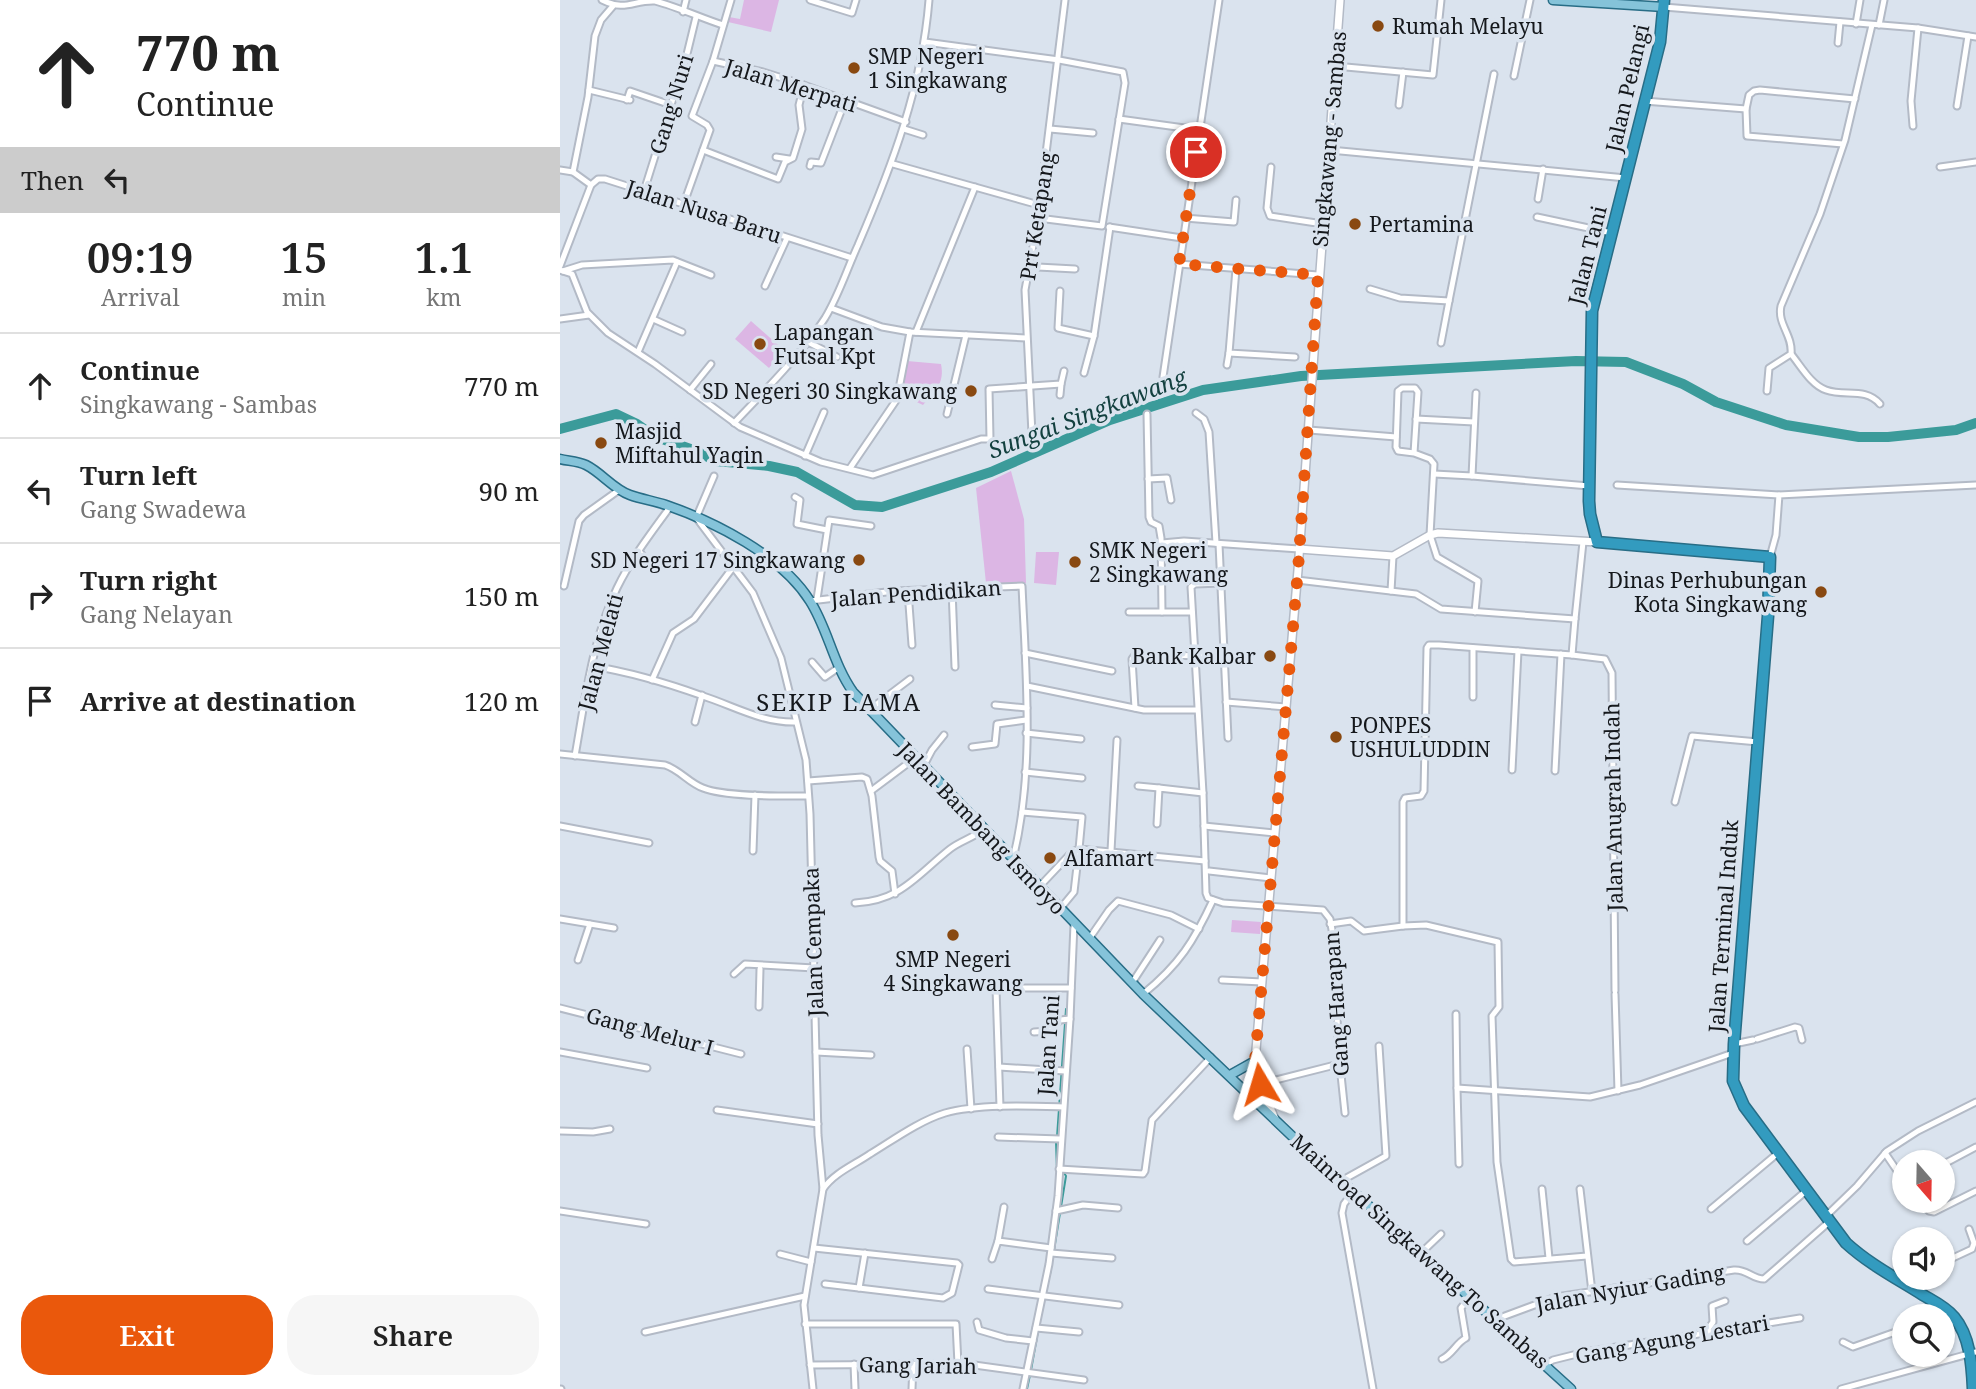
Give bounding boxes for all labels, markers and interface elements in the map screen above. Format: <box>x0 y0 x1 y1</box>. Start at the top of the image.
place label: Rumah Melayu <box>1392 12 1544 40</box>
marker: Rumah Melayu <box>1370 18 1386 34</box>
text: 770 m <box>136 19 280 85</box>
street label: Jalan Pelangi <box>1598 21 1655 156</box>
icon: ahead <box>21 28 112 119</box>
street label: Singkawang - Sambas <box>1306 30 1352 248</box>
place label: SMP Negeri 1 Singkawang <box>868 42 1008 94</box>
street label: Gang Nuri <box>643 50 700 157</box>
street label: Jalan Merpati <box>721 51 861 118</box>
marker: SMP Negeri 1 Singkawang <box>846 60 862 76</box>
text: Continue <box>136 82 274 125</box>
pin <box>1166 122 1226 182</box>
icon: arrive <box>1177 133 1215 171</box>
street label: Prt Ketapang <box>1013 149 1061 282</box>
icon: left <box>98 161 136 199</box>
text: Then <box>21 162 84 198</box>
street label: Jalan Nusa Baru <box>622 172 785 249</box>
street label: Jalan Tani <box>1561 202 1613 308</box>
place label: Pertamina <box>1369 210 1474 238</box>
marker: Pertamina <box>1347 216 1363 232</box>
text: 09:19 <box>87 228 194 285</box>
text: 15 <box>280 228 328 285</box>
text: 1.1 <box>414 228 473 285</box>
text: Arrival <box>101 281 180 313</box>
text: min <box>282 281 326 313</box>
text: km <box>426 281 461 313</box>
place label: Lapangan Futsal Kpt <box>774 318 875 370</box>
marker: Lapangan Futsal Kpt <box>752 336 768 352</box>
text: Continue <box>80 352 200 388</box>
water label: Sungai Singkawang <box>983 360 1192 466</box>
icon: ahead <box>21 367 59 405</box>
text: 770 m <box>464 368 539 404</box>
place label: SD Negeri 30 Singkawang <box>702 377 958 405</box>
marker: SD Negeri 30 Singkawang <box>963 383 979 399</box>
text: Singkawang - Sambas <box>80 388 317 420</box>
place label: Masjid Miftahul Yaqin <box>615 417 764 469</box>
marker: Masjid Miftahul Yaqin <box>593 435 609 451</box>
text: Turn left <box>80 457 197 493</box>
icon: left <box>21 472 59 510</box>
text: 90 m <box>479 473 539 509</box>
text: Gang Swadewa <box>80 493 247 525</box>
place label: SMK Negeri 2 Singkawang <box>1089 536 1229 588</box>
place label: SD Negeri 17 Singkawang <box>590 546 846 574</box>
marker: SD Negeri 17 Singkawang <box>851 552 867 568</box>
marker: SMK Negeri 2 Singkawang <box>1067 554 1083 570</box>
text: Turn right <box>80 562 217 598</box>
place label: Dinas Perhubungan Kota Singkawang <box>1608 566 1808 618</box>
street label: Jalan Pendidikan <box>829 573 1002 613</box>
icon: right <box>21 577 59 615</box>
text: 150 m <box>464 578 539 614</box>
marker: Dinas Perhubungan Kota Singkawang <box>1813 584 1829 600</box>
street label: Jalan Melati <box>571 590 629 715</box>
text: Gang Nelayan <box>80 598 233 630</box>
place label: Bank Kalbar <box>1132 642 1256 670</box>
marker: Bank Kalbar <box>1262 648 1278 664</box>
icon: arrive <box>21 682 59 720</box>
text: Arrive at destination <box>80 683 356 719</box>
text: 120 m <box>464 683 539 719</box>
district label: SEKIP LAMA <box>756 685 922 718</box>
street label: Jalan Anugrah Indah <box>1597 702 1629 913</box>
place label: PONPES USHULUDDIN <box>1350 711 1491 763</box>
marker: PONPES USHULUDDIN <box>1328 729 1344 745</box>
street label: Jalan Bambang Ismoyo <box>891 735 1072 920</box>
street label: Jalan Terminal Induk <box>1702 818 1744 1034</box>
place label: Alfamart <box>1064 844 1154 872</box>
marker: Alfamart <box>1042 850 1058 866</box>
street label: Jalan Cempaka <box>796 867 830 1018</box>
marker: SMP Negeri 4 Singkawang <box>945 927 961 943</box>
street label: Gang Harapan <box>1317 931 1355 1077</box>
place label: SMP Negeri 4 Singkawang <box>883 945 1023 997</box>
street label: Jalan Tani <box>1030 993 1066 1097</box>
street label: Gang Melur I <box>583 1001 717 1061</box>
position arrow <box>1223 1047 1297 1121</box>
street label: Mainroad Singkawang To Sambas <box>1285 1128 1555 1374</box>
north arrow <box>1892 1150 1955 1213</box>
map controls <box>1892 1150 1955 1367</box>
button: sound <box>1892 1227 1955 1290</box>
street label: Jalan Nyiur Gading <box>1532 1257 1727 1319</box>
button: Exit <box>21 1295 273 1375</box>
button: Share <box>287 1295 539 1375</box>
button: search <box>1892 1304 1955 1367</box>
street label: Gang Agung Lestari <box>1573 1308 1771 1370</box>
street label: Gang Jariah <box>859 1350 977 1380</box>

